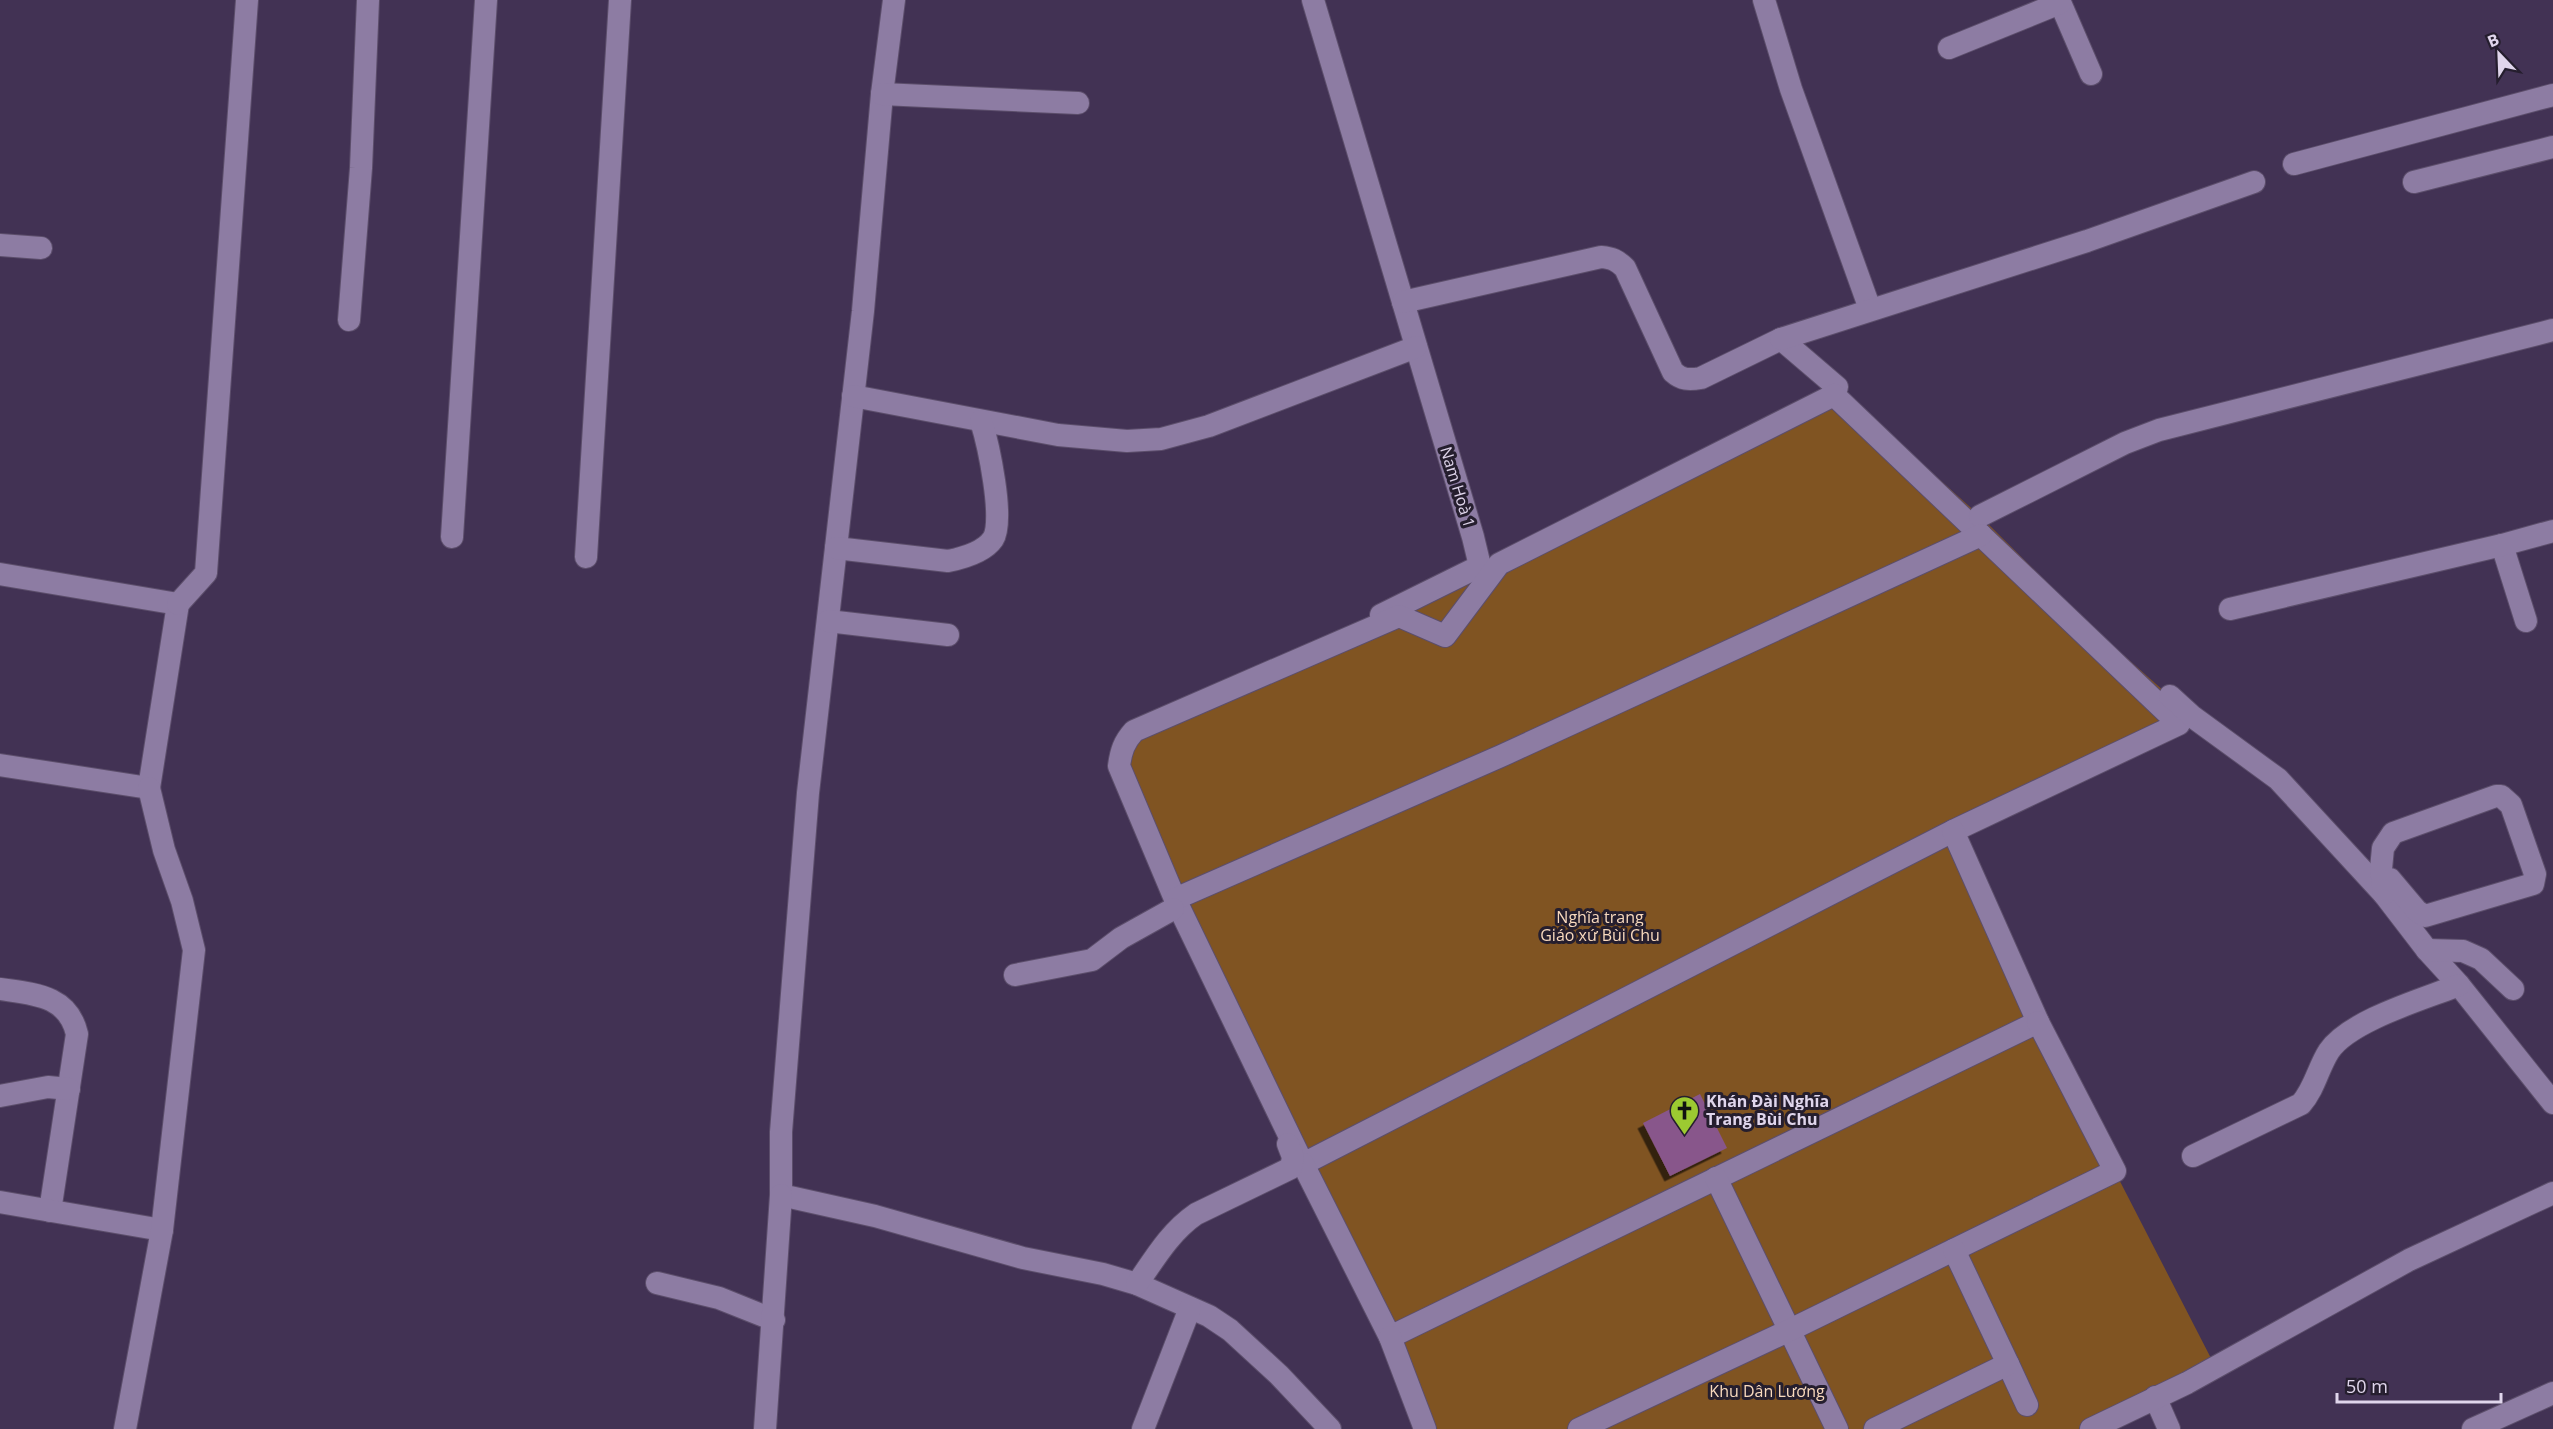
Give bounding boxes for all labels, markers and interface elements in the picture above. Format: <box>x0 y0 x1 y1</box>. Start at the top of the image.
north arrow <box>2469 24 2529 84</box>
text: B <box>2484 28 2502 52</box>
street label: Nam Hoà 1 <box>1435 444 1481 530</box>
park label: Nghĩa trang Giáo xứ Bùi Chu <box>1540 906 1660 946</box>
place label: Khán Đài Nghĩa Trang Bùi Chu <box>1706 1090 1829 1130</box>
church icon: Khán Đài Nghĩa Trang Bùi Chu <box>1669 1094 1701 1136</box>
scale bar <box>2337 1366 2500 1404</box>
text: 50 m <box>2346 1374 2388 1398</box>
park label: Khu Dân Lương <box>1709 1380 1825 1402</box>

